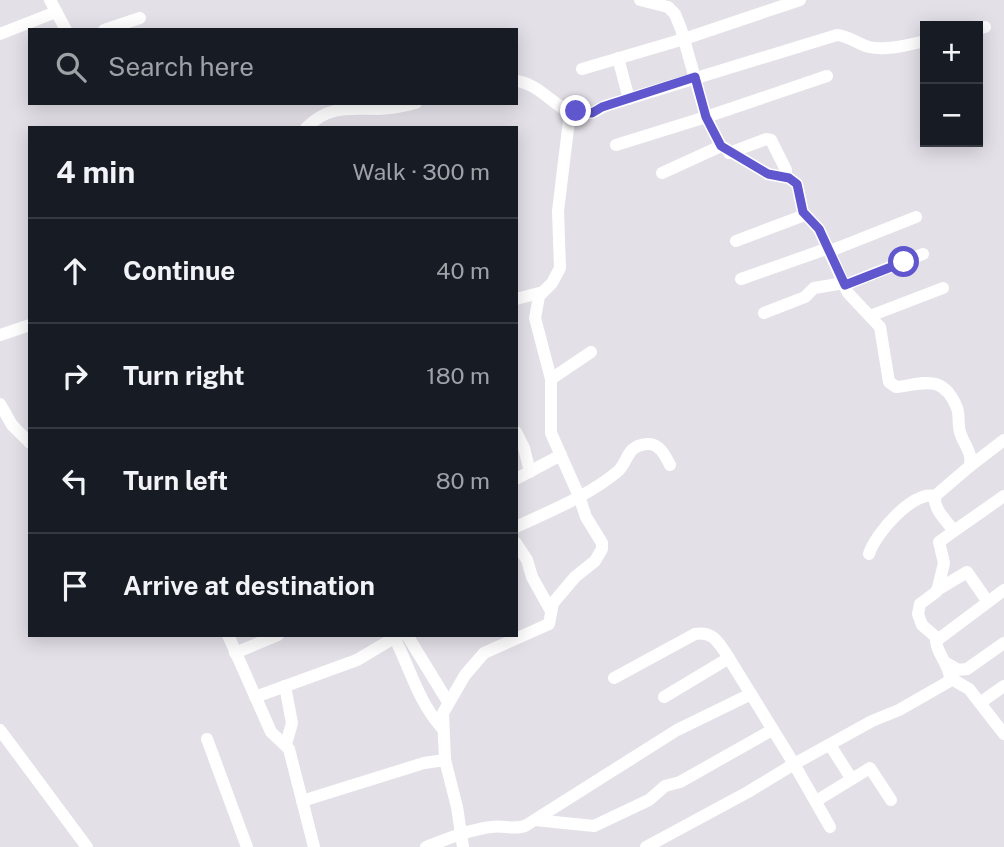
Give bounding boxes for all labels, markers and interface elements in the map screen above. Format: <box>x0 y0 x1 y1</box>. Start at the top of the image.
map controls <box>920 21 983 147</box>
button: + <box>920 21 983 84</box>
search box <box>28 28 518 105</box>
icon: search <box>52 48 90 86</box>
text: Search here <box>108 51 254 82</box>
button: − <box>920 84 983 147</box>
route end <box>560 95 591 126</box>
text: 4 min <box>56 154 135 190</box>
text: Walk · 300 m <box>352 158 490 185</box>
route start <box>888 246 919 277</box>
icon: ahead <box>56 252 94 290</box>
text: Continue <box>123 255 235 286</box>
text: 40 m <box>436 257 490 284</box>
icon: right <box>56 357 94 395</box>
text: Turn right <box>123 360 245 391</box>
text: 180 m <box>426 362 490 389</box>
icon: left <box>56 462 94 500</box>
text: Turn left <box>123 465 228 496</box>
text: 80 m <box>436 467 490 494</box>
icon: arrive <box>56 567 94 605</box>
text: Arrive at destination <box>123 570 375 601</box>

